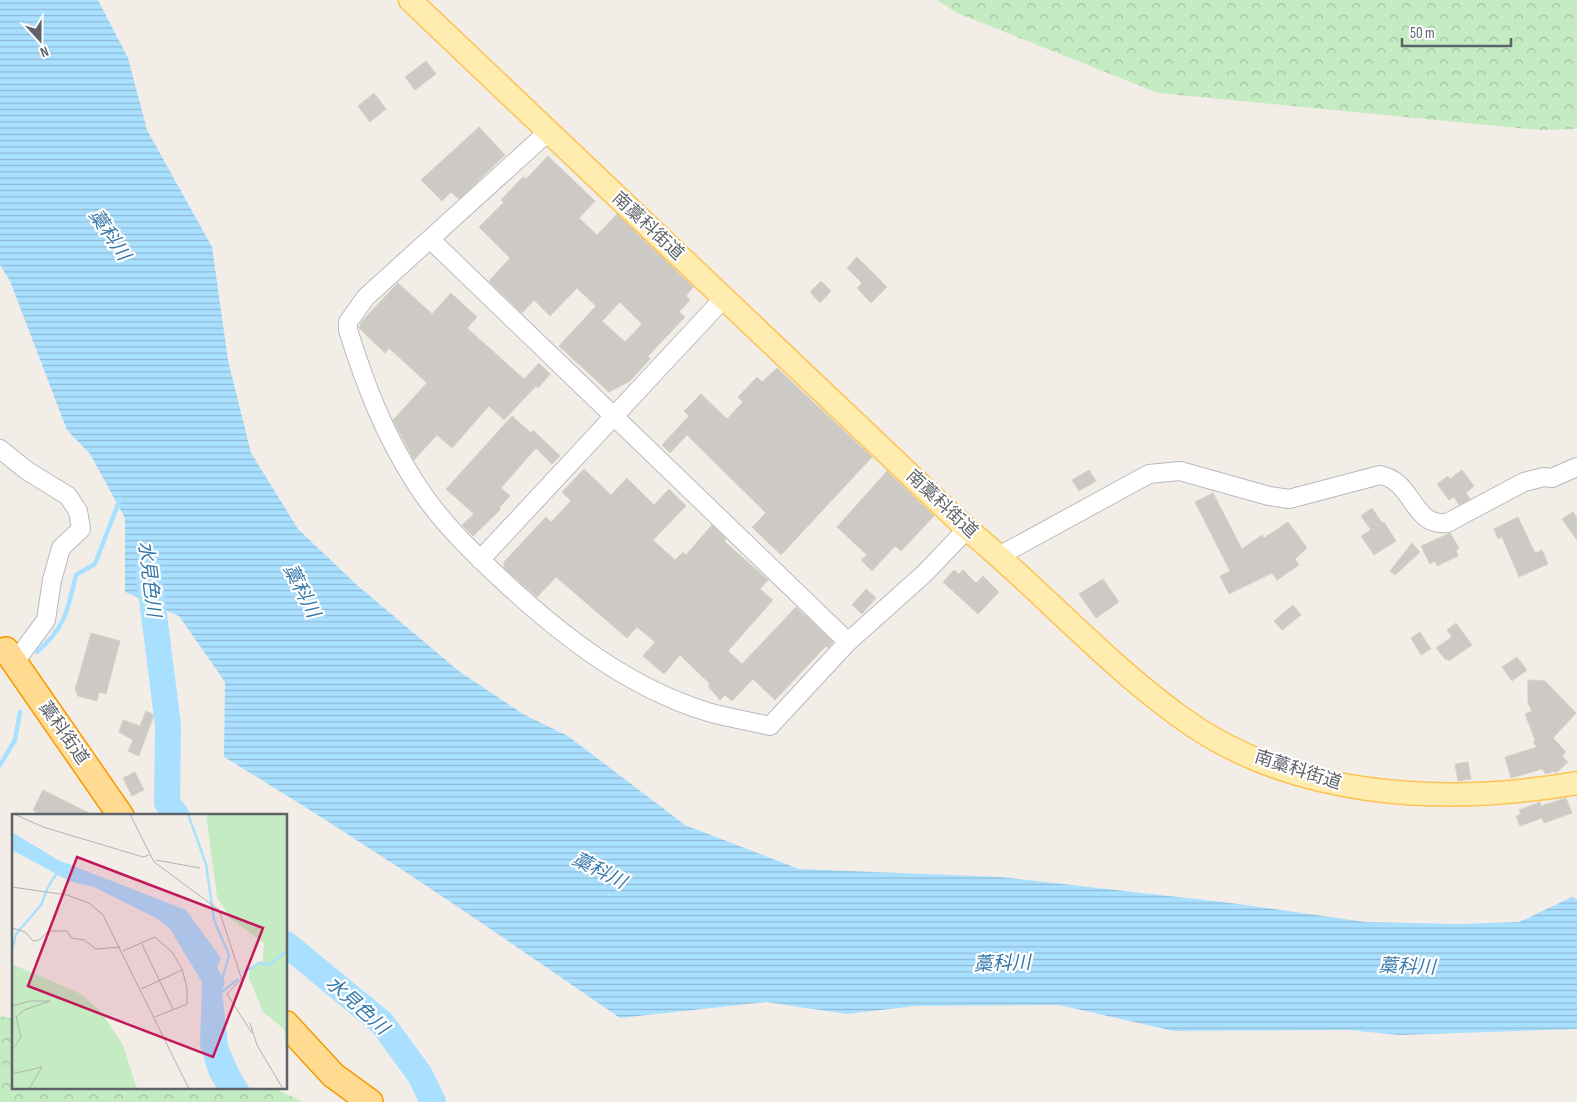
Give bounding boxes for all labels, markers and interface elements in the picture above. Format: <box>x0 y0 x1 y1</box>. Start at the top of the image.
north arrow <box>15 15 65 65</box>
scale bar <box>1402 15 1511 47</box>
text: 50 m <box>1410 24 1435 43</box>
text: N <box>38 42 51 61</box>
street label: 南藁科街道 <box>608 188 688 264</box>
water label: 藁科川 <box>84 205 136 267</box>
street label: 南藁科街道 <box>902 466 982 542</box>
water label: 水見色川 <box>133 540 165 620</box>
water label: 藁科川 <box>278 560 325 623</box>
street label: 藁科街道 <box>35 697 93 769</box>
street label: 南藁科街道 <box>1252 746 1344 794</box>
inset map <box>12 814 288 1090</box>
water label: 藁科川 <box>568 848 631 895</box>
water label: 藁科川 <box>973 951 1033 976</box>
water label: 藁科川 <box>1378 955 1438 980</box>
water label: 水見色川 <box>321 972 394 1041</box>

